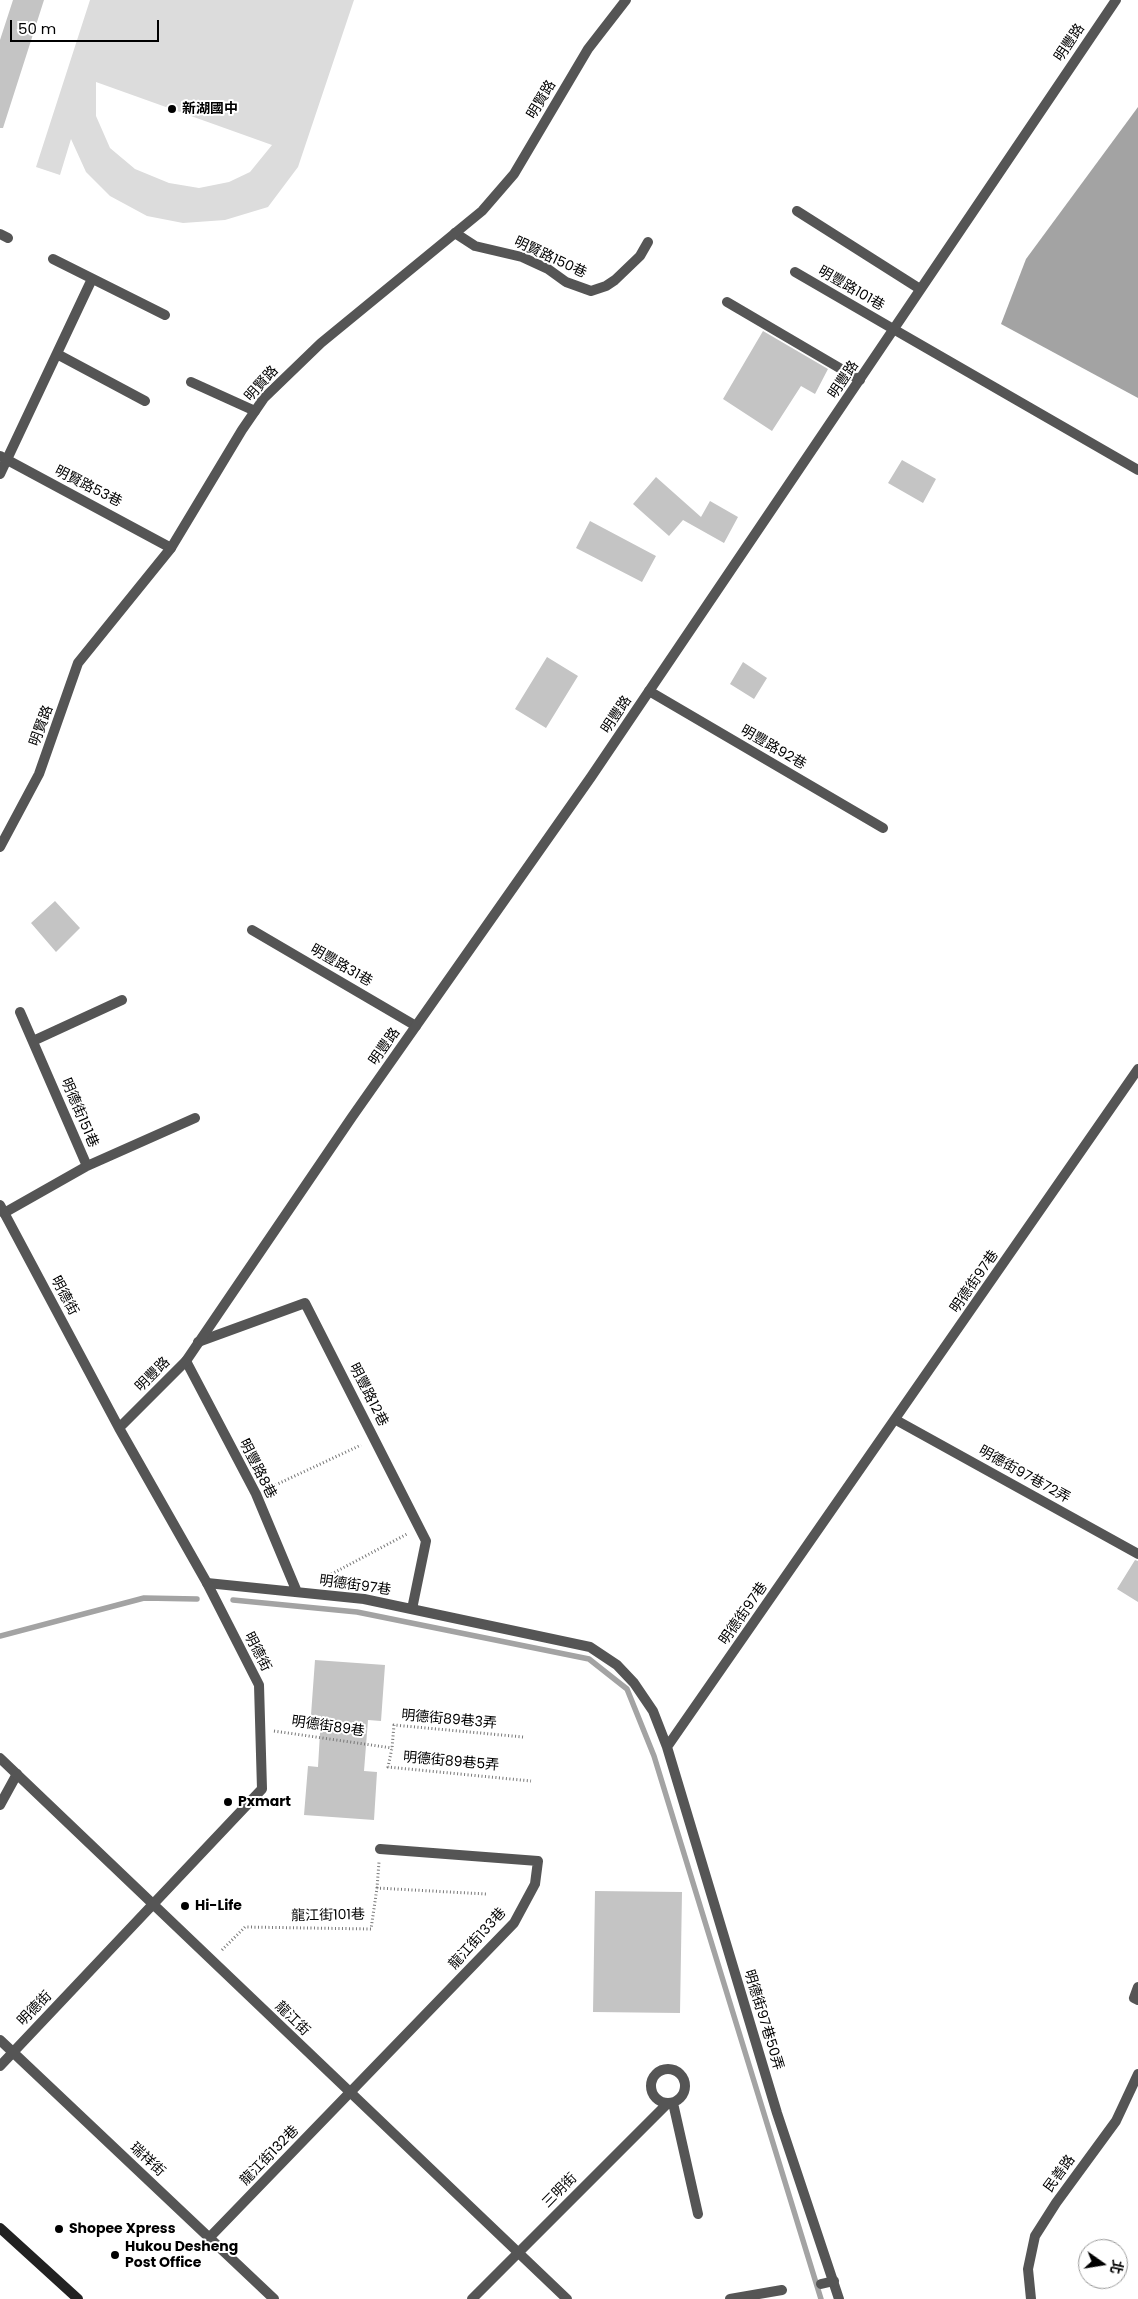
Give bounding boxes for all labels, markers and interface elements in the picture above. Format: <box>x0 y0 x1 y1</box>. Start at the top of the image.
scale bar <box>12 10 161 42</box>
text: 50 m <box>18 18 56 39</box>
street label: 明豐路 <box>1051 21 1089 65</box>
street label: 明賢路 <box>524 78 560 122</box>
place label: 新湖國中 <box>182 101 238 117</box>
marker: 新湖國中 <box>166 103 178 115</box>
street label: 明賢路150巷 <box>511 234 589 282</box>
street label: 明豐路101巷 <box>815 263 887 315</box>
street label: 明豐路 <box>825 358 863 402</box>
street label: 明賢路 <box>242 363 282 405</box>
street label: 明賢路53巷 <box>52 463 124 511</box>
street label: 明豐路 <box>598 693 636 737</box>
street label: 明賢路 <box>27 703 57 749</box>
street label: 明豐路92巷 <box>737 723 809 773</box>
street label: 明豐路31巷 <box>307 942 375 990</box>
street label: 明豐路 <box>366 1025 404 1069</box>
street label: 明德街151巷 <box>57 1076 101 1150</box>
street label: 明德街97巷 <box>947 1248 1003 1316</box>
street label: 明德街 <box>47 1274 81 1318</box>
street label: 明豐路 <box>132 1354 174 1396</box>
street label: 明豐路12巷 <box>345 1361 391 1429</box>
street label: 明豐路8巷 <box>235 1436 279 1502</box>
street label: 明德街97巷72弄 <box>975 1443 1073 1507</box>
street label: 明德街97巷 <box>318 1573 392 1599</box>
street label: 明德街97巷 <box>716 1580 772 1648</box>
street label: 明德街 <box>240 1629 274 1675</box>
street label: 明德街89巷3弄 <box>401 1707 497 1733</box>
street label: 明德街89巷 <box>290 1714 366 1740</box>
street label: 明德街89巷5弄 <box>402 1749 500 1775</box>
place label: Pxmart <box>238 1794 291 1810</box>
marker: Pxmart <box>222 1796 234 1808</box>
place label: Hi-Life <box>195 1898 242 1914</box>
marker: Hi-Life <box>179 1900 191 1912</box>
street label: 龍江街133巷 <box>446 1905 510 1973</box>
street label: 龍江街101巷 <box>291 1907 365 1925</box>
street label: 明德街97巷50弄 <box>740 1968 786 2072</box>
street label: 明德街 <box>14 1988 56 2030</box>
street label: 龍江街 <box>271 1998 313 2040</box>
street label: 龍江街132巷 <box>237 2123 303 2189</box>
street label: 瑞祥街 <box>126 2140 168 2180</box>
street label: 民善路 <box>1041 2152 1079 2196</box>
street label: 三明街 <box>539 2170 581 2212</box>
place label: Shopee Xpress <box>69 2221 175 2237</box>
marker: Shopee Xpress <box>53 2223 65 2235</box>
place label: Hukou Desheng Post Office <box>125 2239 238 2272</box>
north arrow <box>1078 2239 1128 2289</box>
marker: Hukou Desheng Post Office <box>109 2249 121 2261</box>
text: 北 <box>1105 2258 1128 2276</box>

